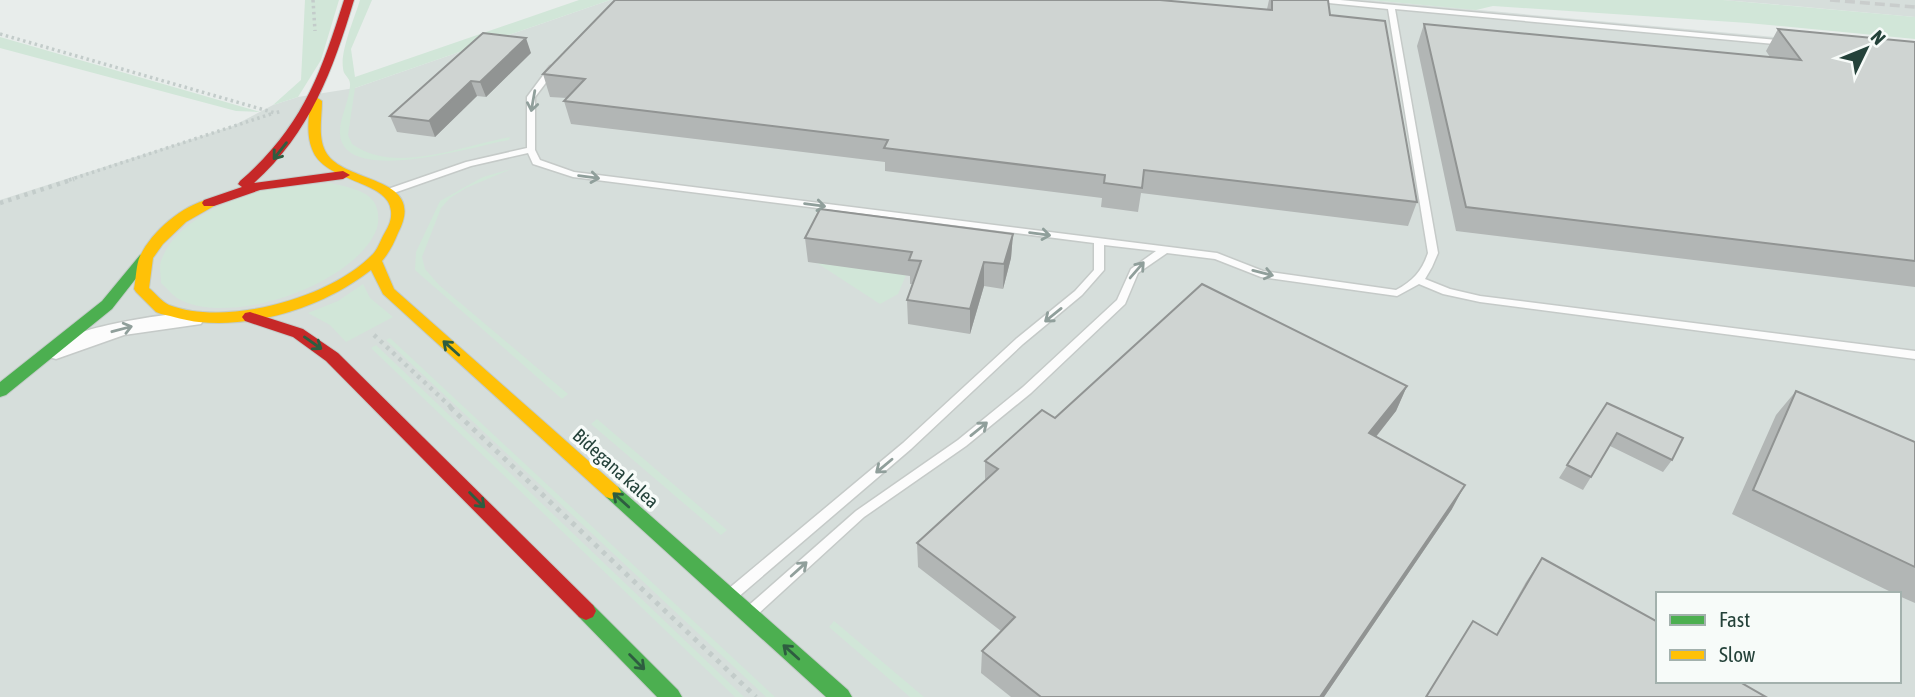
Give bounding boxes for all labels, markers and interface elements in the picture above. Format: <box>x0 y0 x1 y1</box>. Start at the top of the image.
north arrow <box>1831 14 1901 84</box>
text: N <box>1867 26 1890 49</box>
one-way arrow <box>526 90 539 112</box>
one-way arrow <box>273 141 288 159</box>
one-way arrow <box>577 170 600 183</box>
one-way arrow <box>803 199 825 212</box>
one-way arrow <box>1028 228 1051 241</box>
one-way arrow <box>1129 261 1145 279</box>
one-way arrow <box>1251 267 1274 281</box>
one-way arrow <box>1044 307 1063 322</box>
one-way arrow <box>110 322 132 335</box>
one-way arrow <box>303 336 322 350</box>
one-way arrow <box>443 340 460 357</box>
one-way arrow <box>969 421 987 437</box>
street label: Bidegana kalea <box>569 424 663 512</box>
one-way arrow <box>875 458 893 474</box>
one-way arrow <box>468 492 485 509</box>
one-way arrow <box>612 492 630 508</box>
one-way arrow <box>790 560 807 577</box>
legend <box>1656 592 1901 683</box>
text: Fast <box>1719 607 1750 631</box>
text: Slow <box>1719 642 1756 666</box>
one-way arrow <box>782 644 800 660</box>
one-way arrow <box>628 653 645 670</box>

